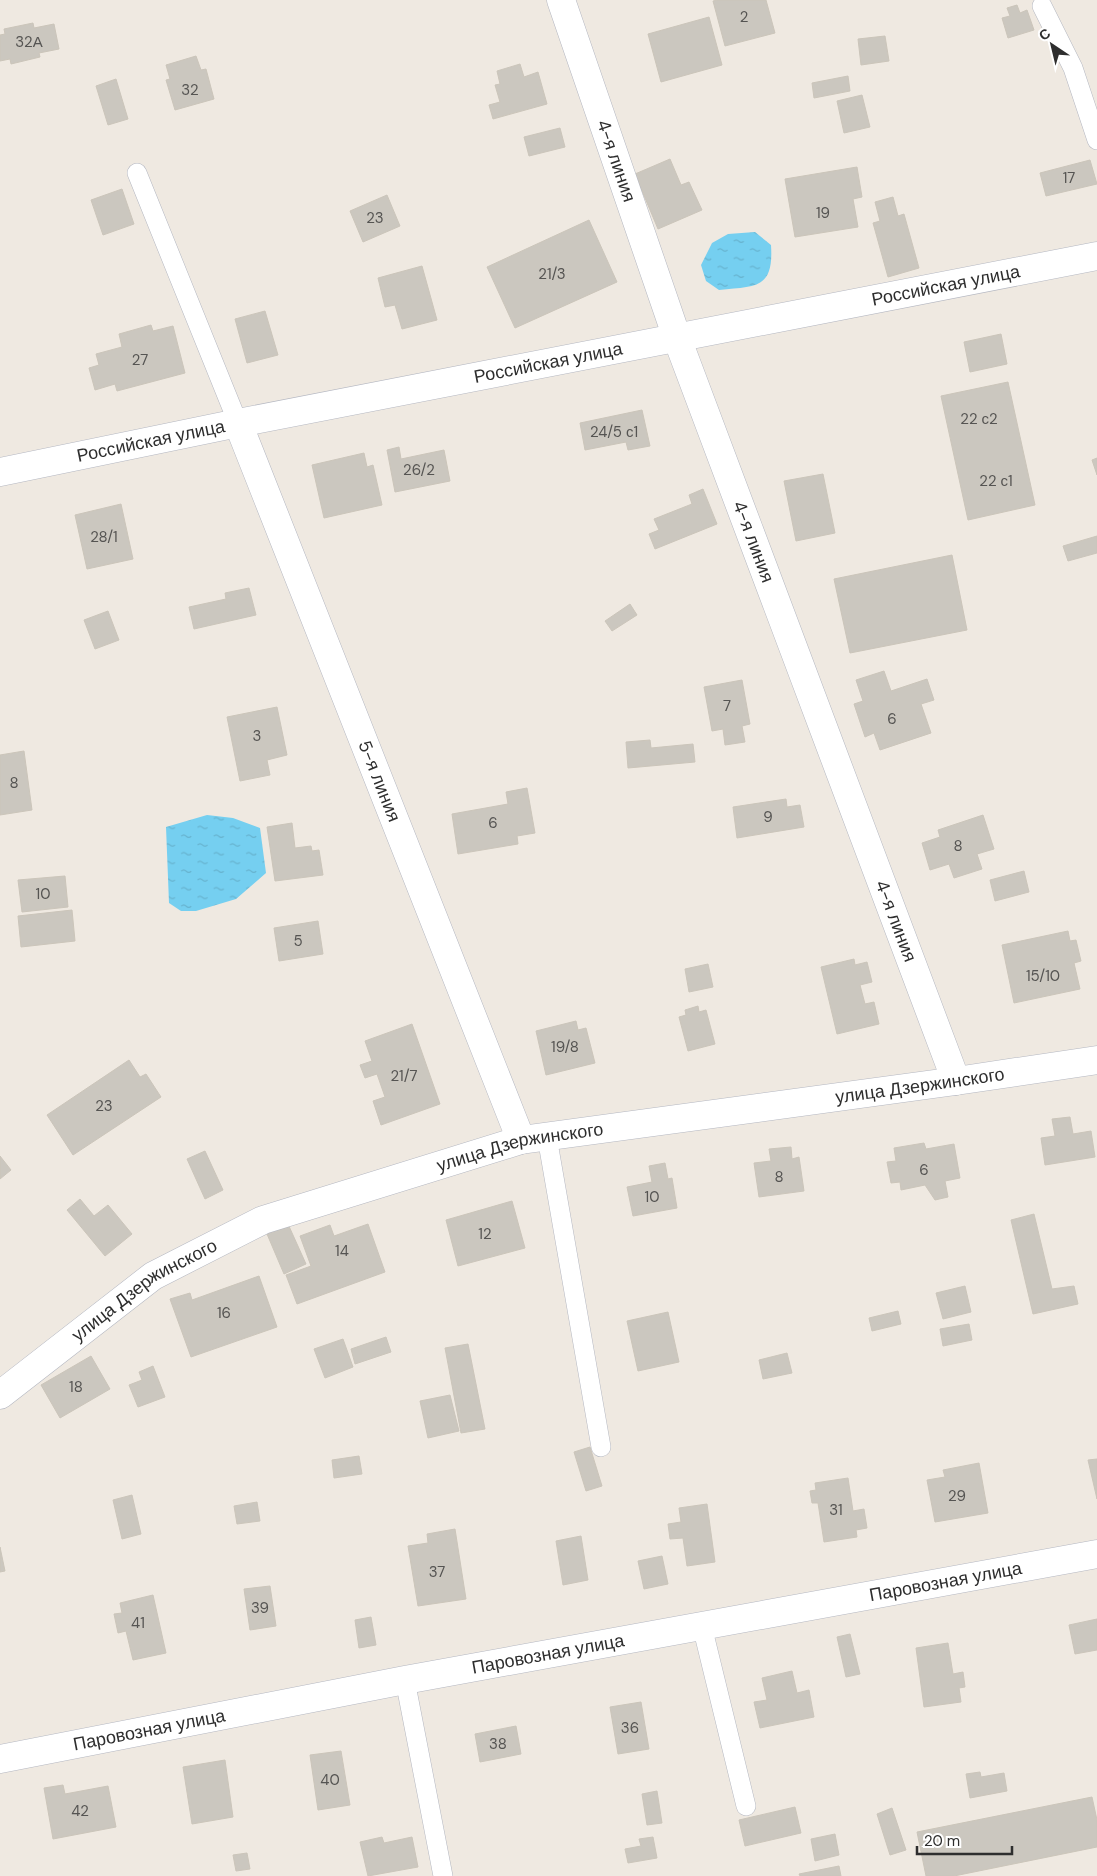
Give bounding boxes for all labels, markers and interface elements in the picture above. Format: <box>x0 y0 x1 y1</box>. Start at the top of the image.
house number: 2 <box>740 7 748 27</box>
north arrow <box>1027 20 1077 70</box>
text: С <box>1035 24 1054 45</box>
house number: 32А <box>15 32 43 52</box>
house number: 32 <box>181 80 199 100</box>
street label: 4-я линия <box>591 116 641 205</box>
house number: 17 <box>1063 168 1075 188</box>
house number: 19 <box>816 203 830 223</box>
house number: 23 <box>366 208 384 228</box>
street label: Российская улица <box>869 259 1023 312</box>
house number: 21/3 <box>538 264 566 284</box>
street label: Российская улица <box>472 336 625 389</box>
house number: 27 <box>132 350 148 370</box>
house number: 22 с2 <box>960 409 998 429</box>
street label: Российская улица <box>75 414 228 468</box>
house number: 24/5 с1 <box>590 422 638 442</box>
house number: 26/2 <box>403 460 435 480</box>
house number: 22 с1 <box>979 471 1013 491</box>
street label: 4-я линия <box>727 497 780 586</box>
house number: 28/1 <box>90 527 118 547</box>
house number: 7 <box>723 696 731 716</box>
house number: 6 <box>887 709 897 729</box>
house number: 3 <box>253 726 261 746</box>
street label: 5-я линия <box>352 737 406 825</box>
house number: 8 <box>9 773 19 793</box>
house number: 9 <box>763 807 773 827</box>
house number: 6 <box>488 813 498 833</box>
house number: 8 <box>953 836 963 856</box>
street label: 4-я линия <box>870 877 922 965</box>
house number: 10 <box>36 884 50 904</box>
house number: 5 <box>293 931 303 951</box>
house number: 15/10 <box>1026 966 1060 986</box>
house number: 19/8 <box>551 1037 579 1057</box>
street label: улица Дзержинского <box>834 1062 1006 1109</box>
house number: 21/7 <box>390 1066 418 1086</box>
house number: 23 <box>95 1096 113 1116</box>
street label: улица Дзержинского <box>434 1117 605 1177</box>
house number: 6 <box>919 1160 929 1180</box>
house number: 8 <box>774 1167 784 1187</box>
house number: 10 <box>645 1187 659 1207</box>
house number: 12 <box>478 1224 492 1244</box>
street label: улица Дзержинского <box>67 1233 221 1347</box>
house number: 14 <box>335 1241 349 1261</box>
house number: 16 <box>217 1303 231 1323</box>
house number: 18 <box>69 1377 83 1397</box>
house number: 29 <box>948 1486 966 1506</box>
house number: 31 <box>829 1500 843 1520</box>
street label: Паровозная улица <box>867 1556 1025 1607</box>
house number: 37 <box>429 1562 445 1582</box>
house number: 39 <box>251 1598 269 1618</box>
house number: 41 <box>131 1613 145 1633</box>
street label: Паровозная улица <box>470 1628 627 1680</box>
street label: Паровозная улица <box>71 1703 228 1756</box>
house number: 36 <box>621 1718 639 1738</box>
house number: 38 <box>489 1734 507 1754</box>
house number: 40 <box>320 1770 340 1790</box>
house number: 42 <box>71 1801 89 1821</box>
scale bar <box>917 1824 1012 1856</box>
text: 20 m <box>924 1831 960 1851</box>

